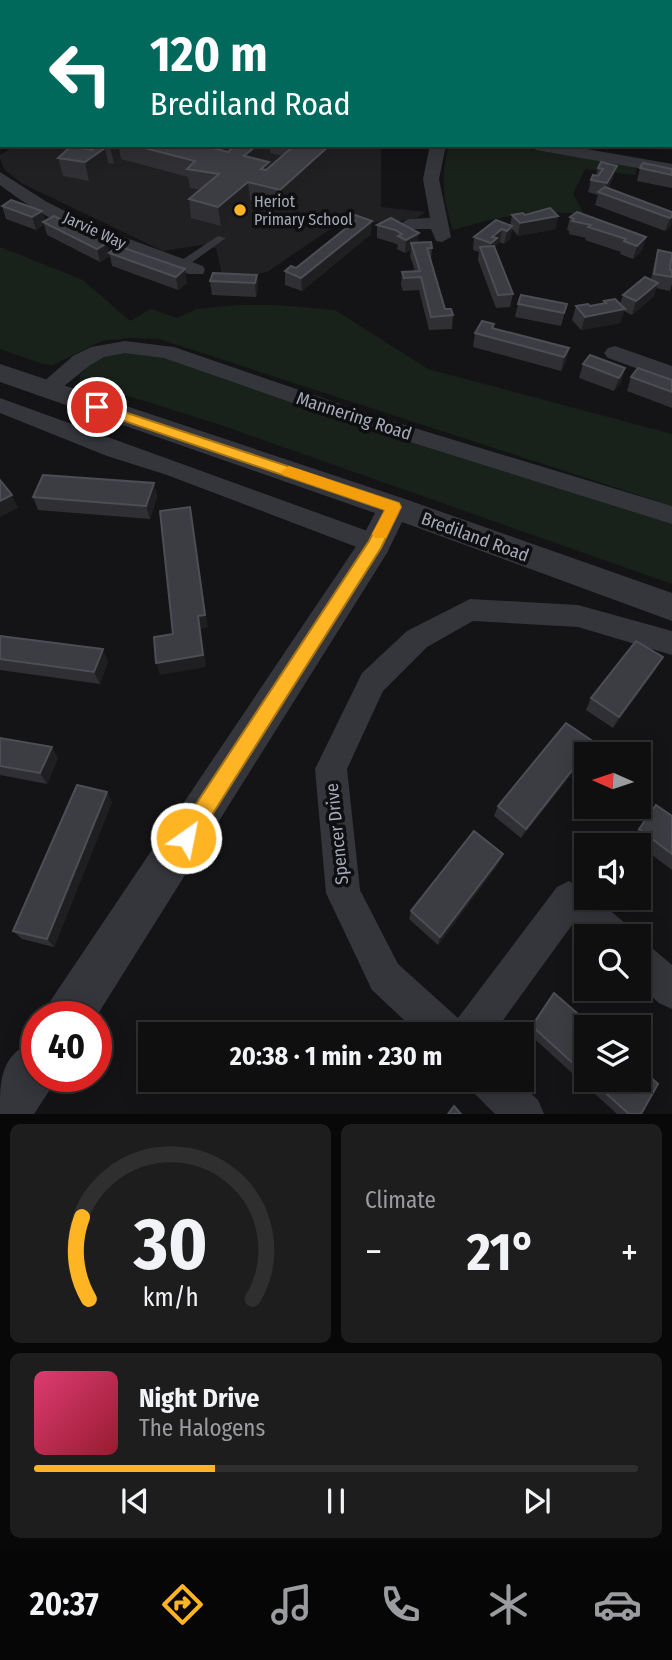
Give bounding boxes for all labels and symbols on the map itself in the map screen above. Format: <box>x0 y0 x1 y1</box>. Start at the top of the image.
place label: Heriot Primary School <box>254 192 353 229</box>
marker: Heriot Primary School <box>232 202 248 218</box>
street label: Jarvie Way <box>60 208 130 254</box>
pin <box>67 377 127 437</box>
street label: Mannering Road <box>294 387 414 445</box>
street label: Brediland Road <box>418 507 532 567</box>
north arrow <box>574 742 651 819</box>
street label: Spencer Drive <box>321 782 353 886</box>
position arrow <box>149 801 223 875</box>
speed limit sign: 40 <box>21 1001 112 1092</box>

